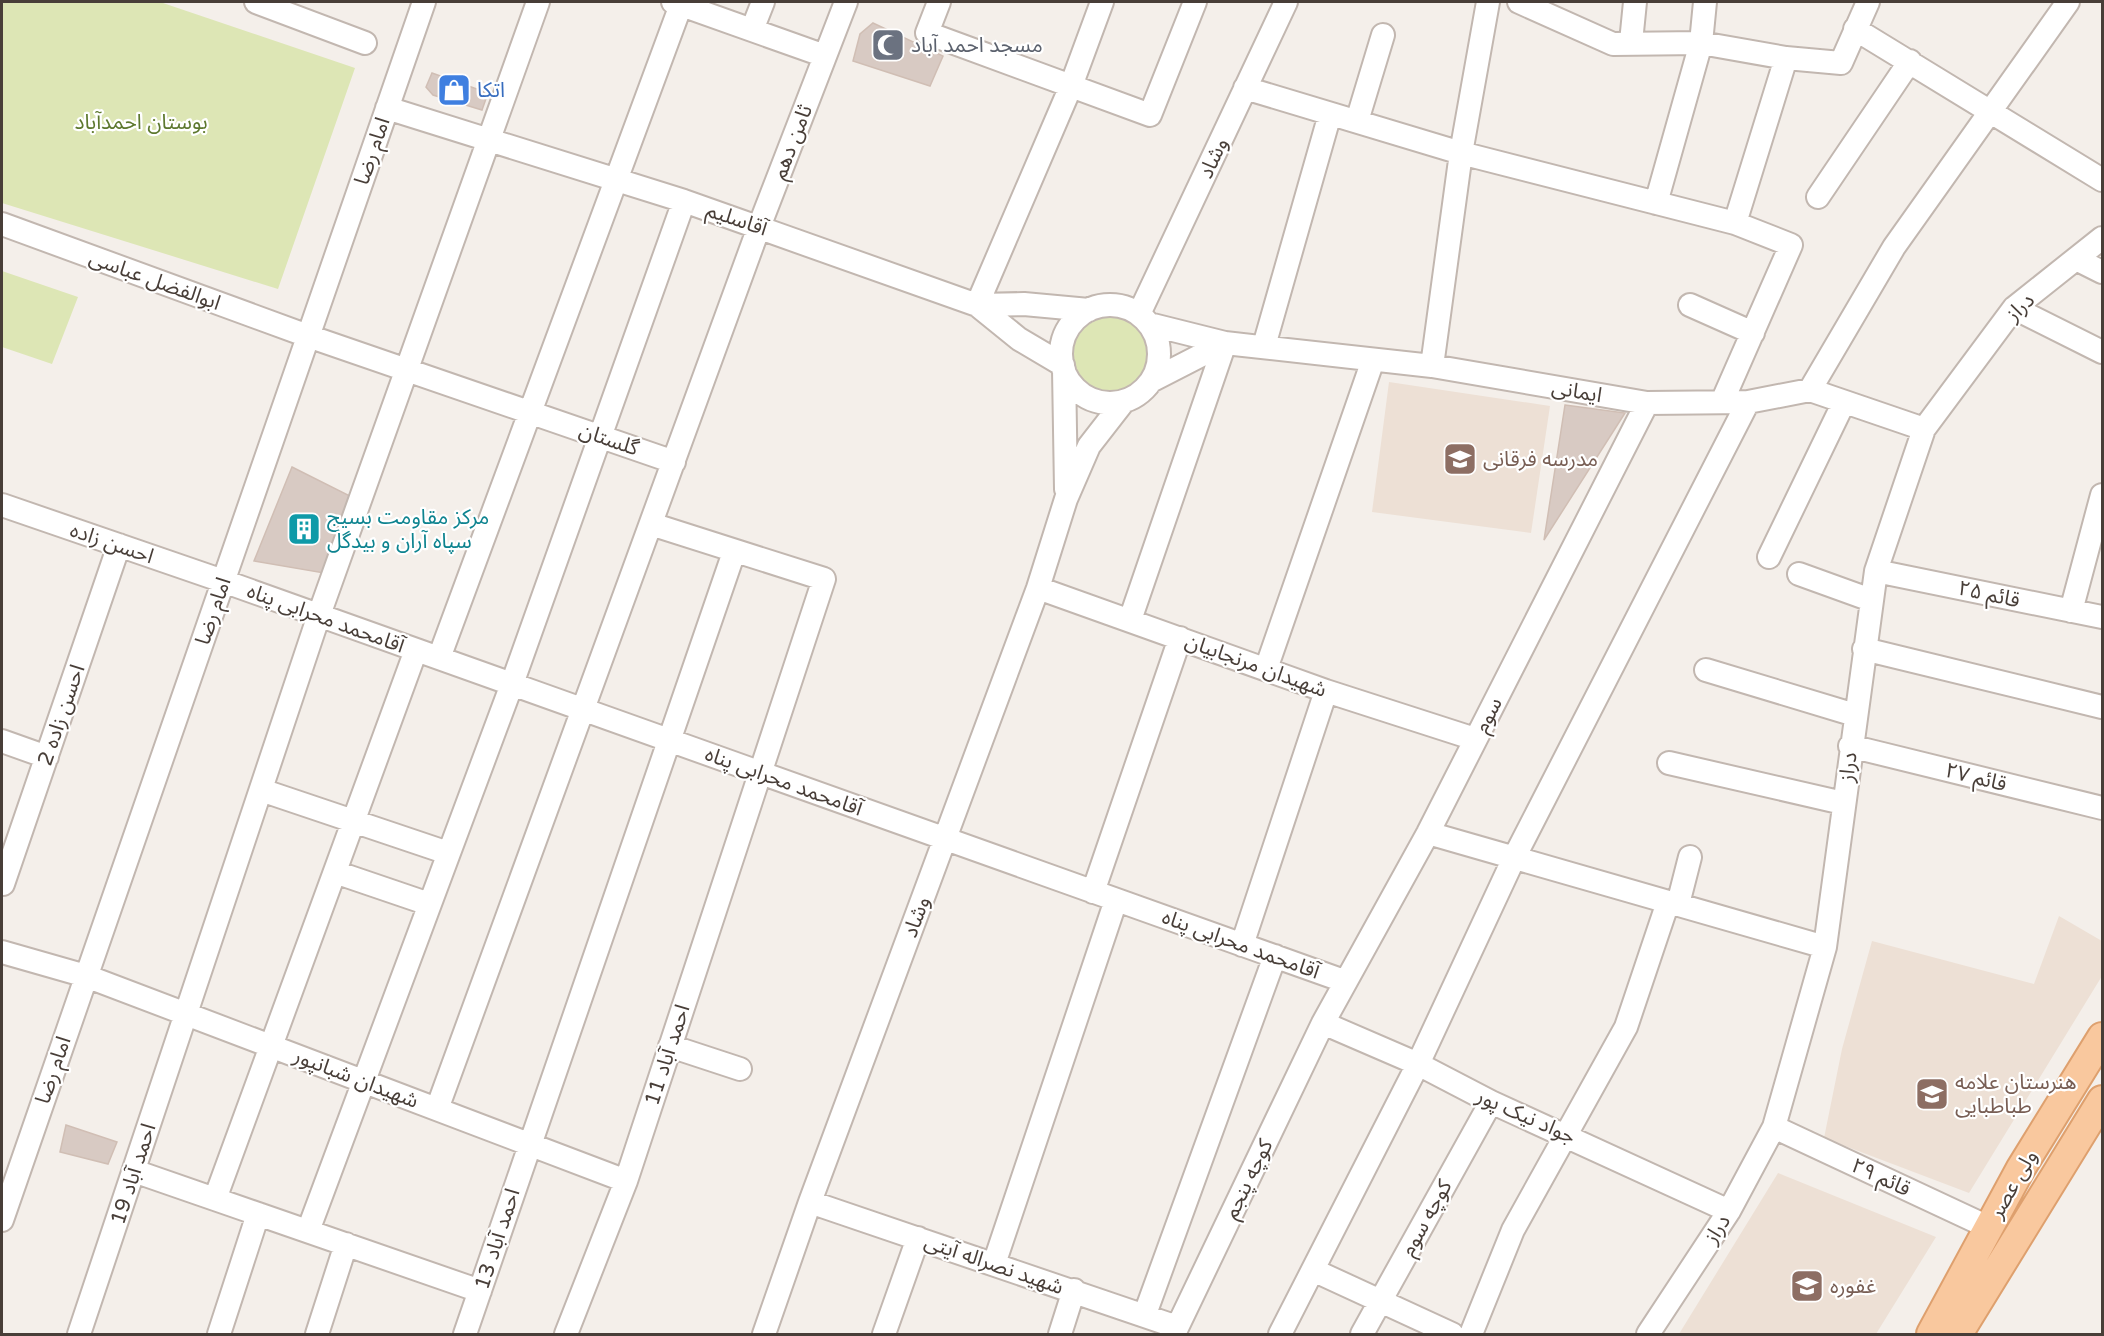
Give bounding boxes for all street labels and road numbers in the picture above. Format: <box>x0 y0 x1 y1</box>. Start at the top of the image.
street label: ثامن دهم <box>767 101 820 184</box>
street label: امام رضا <box>349 114 399 189</box>
street label: وشاد <box>1193 134 1234 183</box>
street label: آقاسلیم <box>702 197 771 244</box>
street label: ابوالفضل عباسی <box>86 245 224 316</box>
street label: دراز <box>2000 288 2040 327</box>
street label: ایمانی <box>1550 375 1604 408</box>
street label: گلستان <box>576 418 642 461</box>
street label: احسن زاده <box>67 518 157 569</box>
street label: امام رضا <box>190 574 240 649</box>
street label: قائم ۲۵ <box>1955 576 2022 615</box>
street label: آقامحمد محرابی پناه <box>244 578 409 659</box>
street label: شهیدان مرنجابیان <box>1182 628 1330 703</box>
street label: احسن زاده 2 <box>33 661 90 769</box>
street label: سوم <box>1469 693 1511 739</box>
street label: آقامحمد محرابی پناه <box>702 741 867 822</box>
street label: دراز <box>1834 751 1863 784</box>
street label: قائم ۲۷ <box>1942 758 2009 799</box>
street label: وشاد <box>898 893 935 941</box>
street label: آقامحمد محرابی پناه <box>1159 904 1324 985</box>
street label: احمد آباد 11 <box>639 1002 696 1109</box>
street label: امام رضا <box>30 1033 80 1108</box>
street label: شهیدان شبانپور <box>289 1043 422 1114</box>
street label: جواد نیک پور <box>1471 1083 1579 1150</box>
street label: احمد آباد 19 <box>105 1121 162 1228</box>
street label: کوچه پنجم <box>1219 1135 1280 1224</box>
street label: ولی عصر <box>1983 1146 2043 1224</box>
street label: قائم ۲۹ <box>1846 1153 1914 1204</box>
street label: کوچه سوم <box>1395 1176 1460 1262</box>
street label: احمد آباد 13 <box>469 1186 526 1293</box>
street label: دراز <box>1698 1210 1736 1249</box>
street label: شهید نصراله آیتی <box>921 1229 1067 1300</box>

